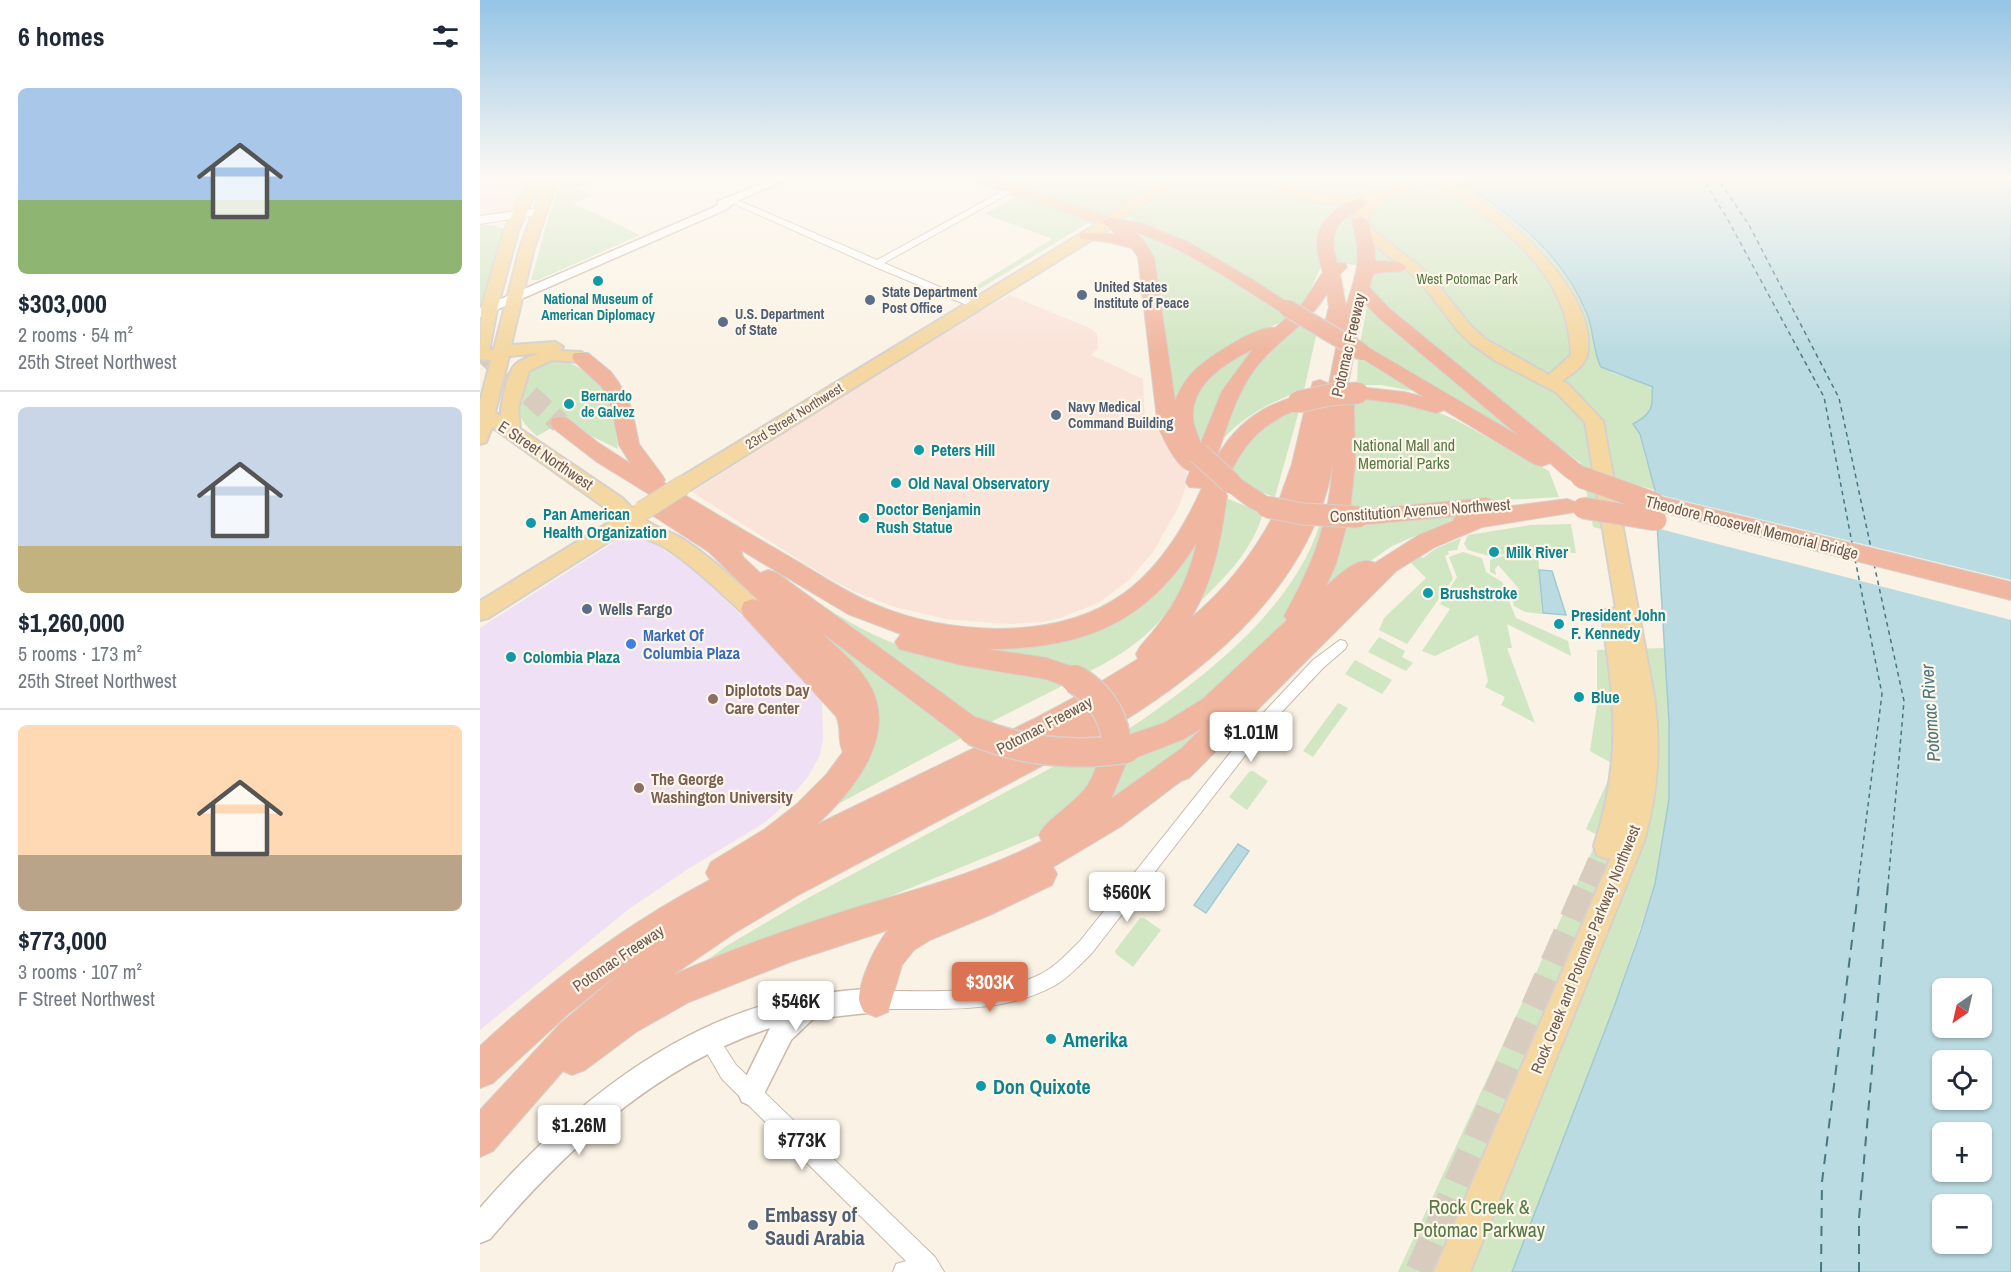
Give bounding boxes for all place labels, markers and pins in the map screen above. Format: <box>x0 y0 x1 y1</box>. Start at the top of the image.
marker: National Museum of American Diplomacy <box>591 274 605 288</box>
place label: United States Institute of Peace <box>1094 278 1189 312</box>
place label: State Department Post Office <box>882 283 977 317</box>
marker: United States Institute of Peace <box>1075 288 1089 302</box>
place label: National Museum of American Diplomacy <box>541 290 655 324</box>
marker: State Department Post Office <box>863 293 877 307</box>
place label: U.S. Department of State <box>735 305 824 339</box>
marker: U.S. Department of State <box>716 315 730 329</box>
place label: Bernardo de Galvez <box>581 387 635 421</box>
marker: Bernardo de Galvez <box>562 397 576 411</box>
place label: Navy Medical Command Building <box>1068 398 1173 432</box>
marker: Navy Medical Command Building <box>1049 408 1063 422</box>
place label: Peters Hill <box>931 439 995 461</box>
marker: Peters Hill <box>912 443 926 457</box>
place label: Old Naval Observatory <box>908 472 1050 494</box>
marker: Old Naval Observatory <box>889 476 903 490</box>
place label: Doctor Benjamin Rush Statue <box>876 498 981 538</box>
place label: Pan American Health Organization <box>543 503 667 543</box>
marker: Doctor Benjamin Rush Statue <box>857 511 871 525</box>
marker: Pan American Health Organization <box>524 516 538 530</box>
place label: Milk River <box>1506 541 1569 563</box>
marker: Milk River <box>1487 545 1501 559</box>
place label: Brushstroke <box>1440 582 1517 604</box>
marker: Brushstroke <box>1421 586 1435 600</box>
place label: Wells Fargo <box>599 598 673 620</box>
marker: Wells Fargo <box>580 602 594 616</box>
place label: President John F. Kennedy <box>1571 604 1666 644</box>
marker: President John F. Kennedy <box>1552 617 1566 631</box>
place label: Market Of Columbia Plaza <box>643 624 741 664</box>
marker: Market Of Columbia Plaza <box>624 637 638 651</box>
place label: Colombia Plaza <box>523 646 621 668</box>
marker: Colombia Plaza <box>504 650 518 664</box>
place label: Diplotots Day Care Center <box>725 679 810 719</box>
place label: Blue <box>1591 686 1619 708</box>
marker: Blue <box>1572 690 1586 704</box>
marker: Diplotots Day Care Center <box>706 692 720 706</box>
pin: $1.01M <box>1202 712 1300 763</box>
place label: The George Washington University <box>651 768 793 808</box>
marker: The George Washington University <box>632 781 646 795</box>
pin: $560K <box>1085 872 1169 923</box>
pin: $303K <box>948 962 1032 1013</box>
pin: $546K <box>754 981 838 1032</box>
place label: Amerika <box>1063 1026 1128 1053</box>
marker: Amerika <box>1044 1032 1058 1046</box>
place label: Don Quixote <box>993 1073 1091 1100</box>
marker: Don Quixote <box>974 1079 988 1093</box>
pin: $1.26M <box>530 1105 628 1156</box>
pin: $773K <box>760 1120 844 1171</box>
place label: Embassy of Saudi Arabia <box>765 1201 865 1251</box>
marker: Embassy of Saudi Arabia <box>746 1218 760 1232</box>

